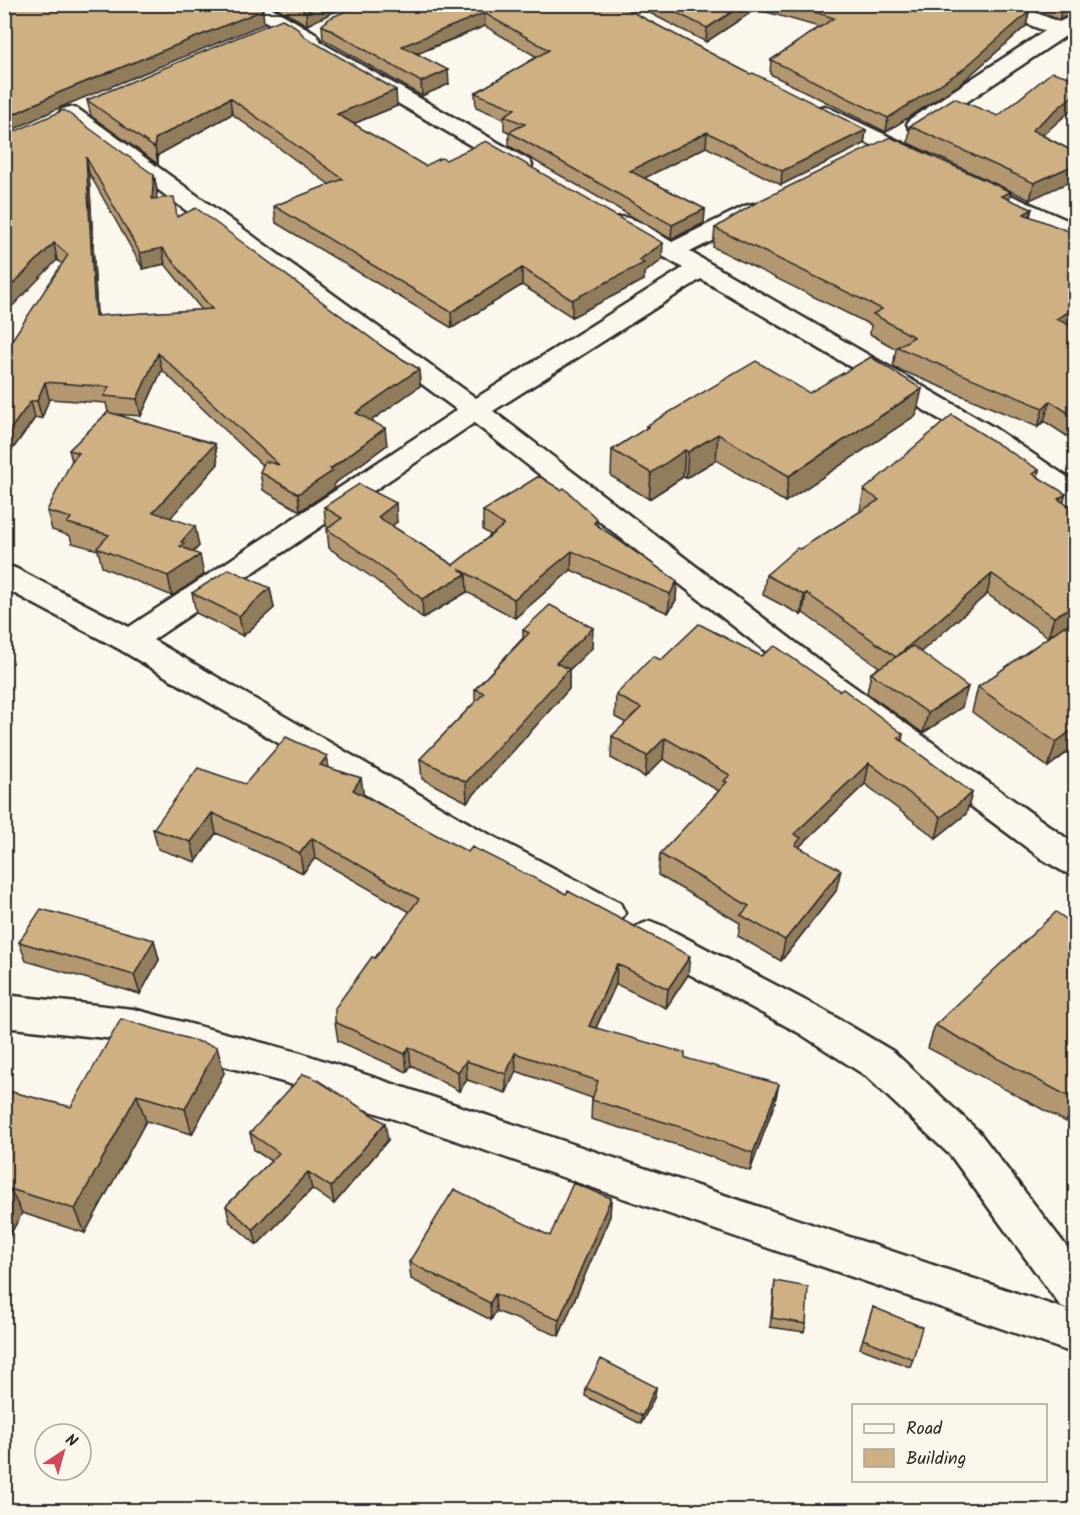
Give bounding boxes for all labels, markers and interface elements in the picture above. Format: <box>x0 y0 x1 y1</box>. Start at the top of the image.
legend <box>852 1404 1047 1482</box>
text: Road <box>906 1415 943 1444</box>
north arrow <box>33 1422 93 1482</box>
text: N <box>59 1428 82 1454</box>
text: Building <box>906 1445 966 1474</box>

